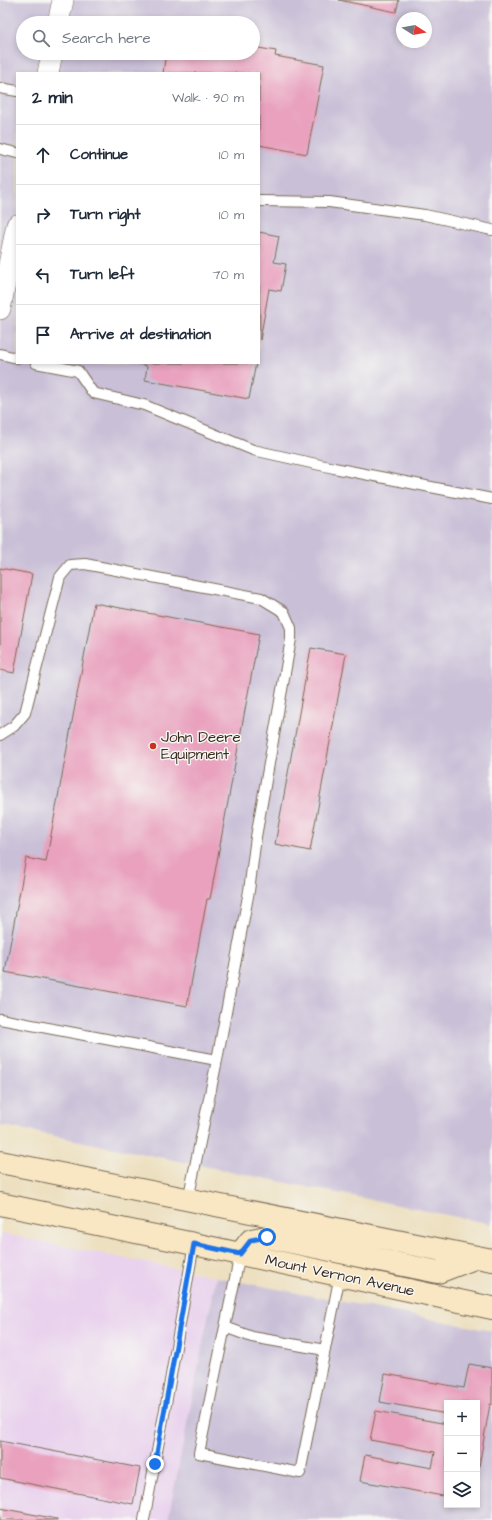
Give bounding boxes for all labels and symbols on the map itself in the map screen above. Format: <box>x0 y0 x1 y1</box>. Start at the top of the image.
north arrow <box>396 12 432 48</box>
place label: John Deere Equipment <box>161 727 241 765</box>
marker: John Deere Equipment <box>148 741 158 751</box>
route start <box>258 1228 276 1246</box>
street label: Mount Vernon Avenue <box>263 1249 416 1302</box>
route end <box>146 1455 164 1473</box>

